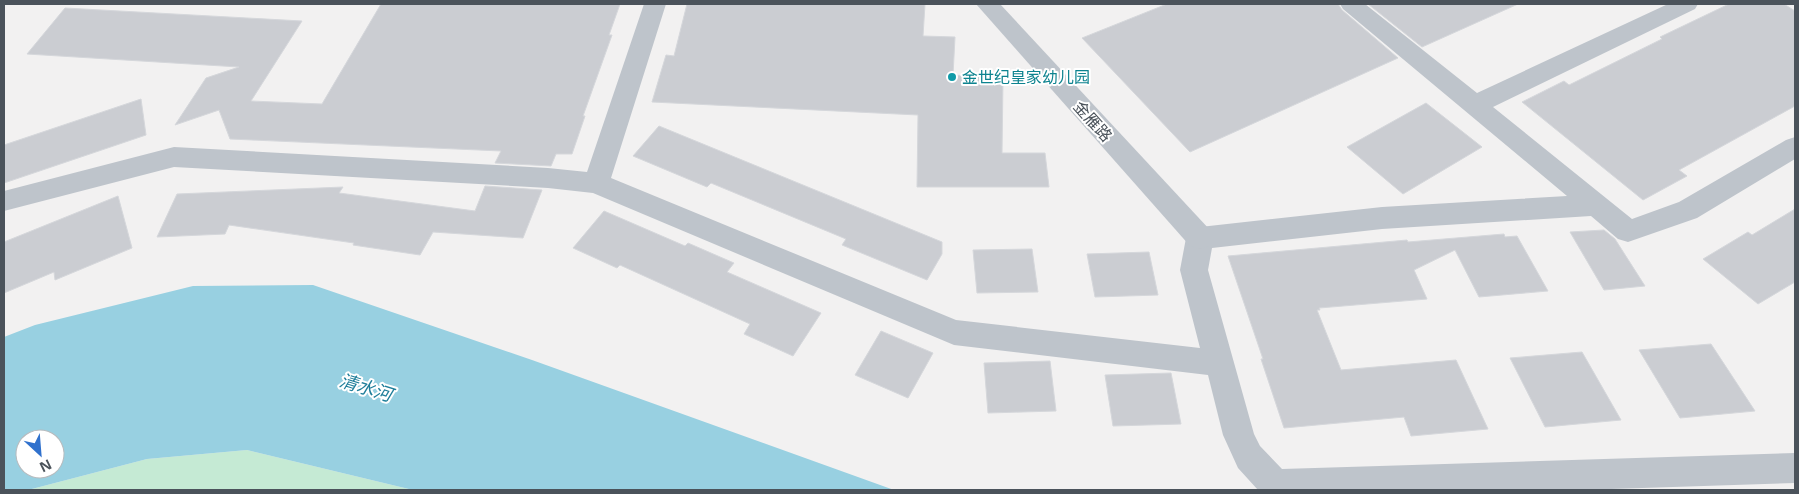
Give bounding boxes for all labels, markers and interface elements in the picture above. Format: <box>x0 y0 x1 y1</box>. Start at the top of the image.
place label: 金世纪皇家幼儿园 <box>962 66 1090 88</box>
marker: 金世纪皇家幼儿园 <box>946 71 958 83</box>
street label: 金雁路 <box>1069 96 1117 146</box>
water label: 清水河 <box>337 368 398 407</box>
north arrow <box>15 429 65 479</box>
text: N <box>37 455 55 477</box>

